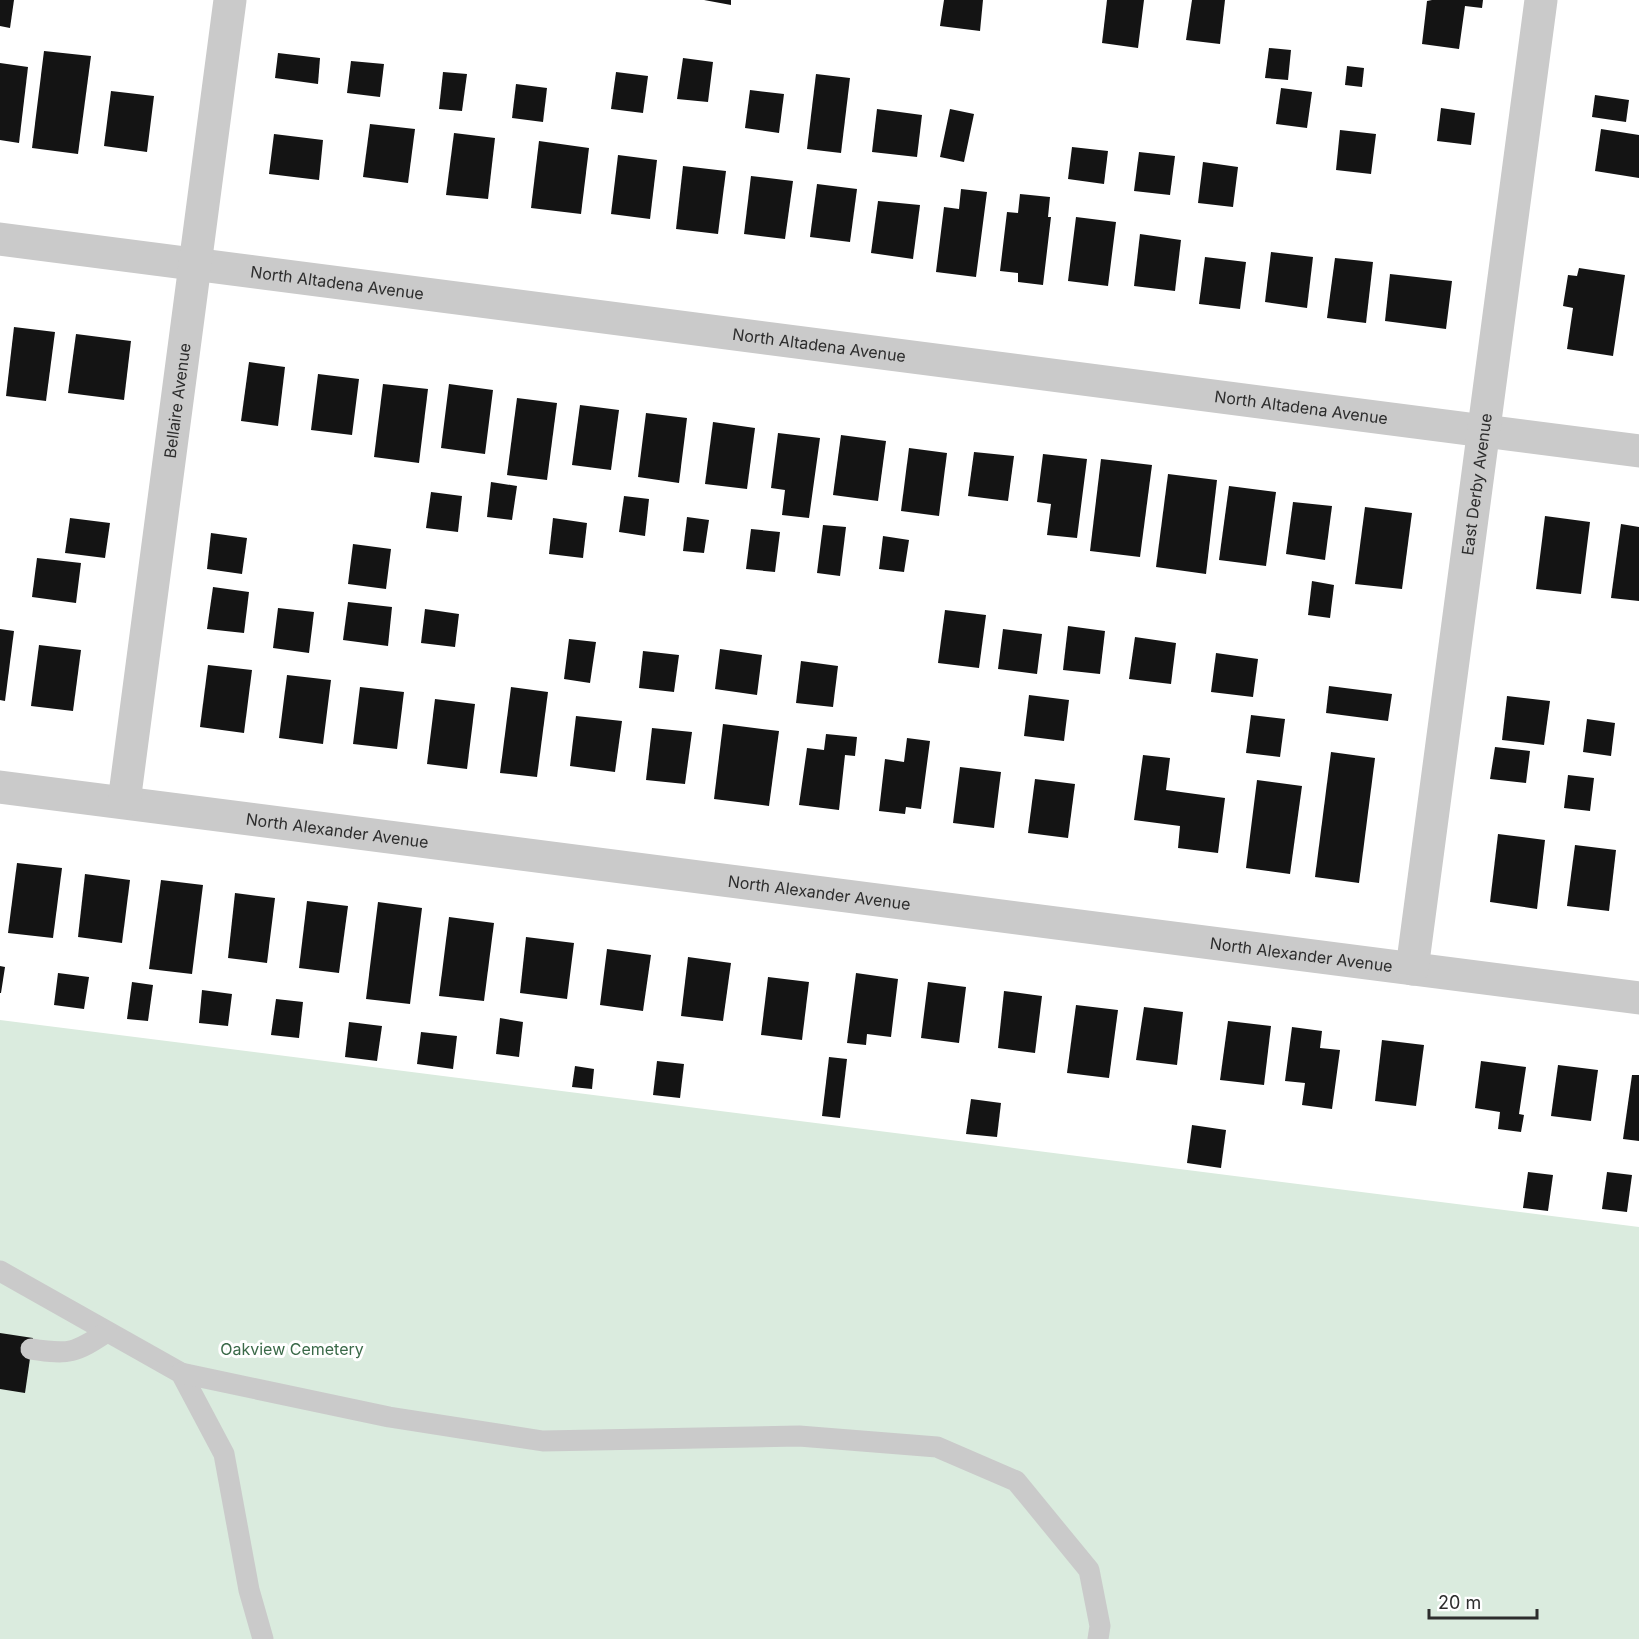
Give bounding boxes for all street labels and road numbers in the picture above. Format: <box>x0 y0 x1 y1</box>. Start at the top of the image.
street label: North Altadena Avenue <box>249 261 425 304</box>
street label: North Altadena Avenue <box>731 324 907 366</box>
street label: Bellaire Avenue <box>160 342 195 459</box>
street label: North Altadena Avenue <box>1213 386 1389 428</box>
street label: East Derby Avenue <box>1457 412 1496 557</box>
street label: North Alexander Avenue <box>245 809 430 852</box>
street label: North Alexander Avenue <box>727 871 912 914</box>
street label: North Alexander Avenue <box>1209 933 1394 976</box>

